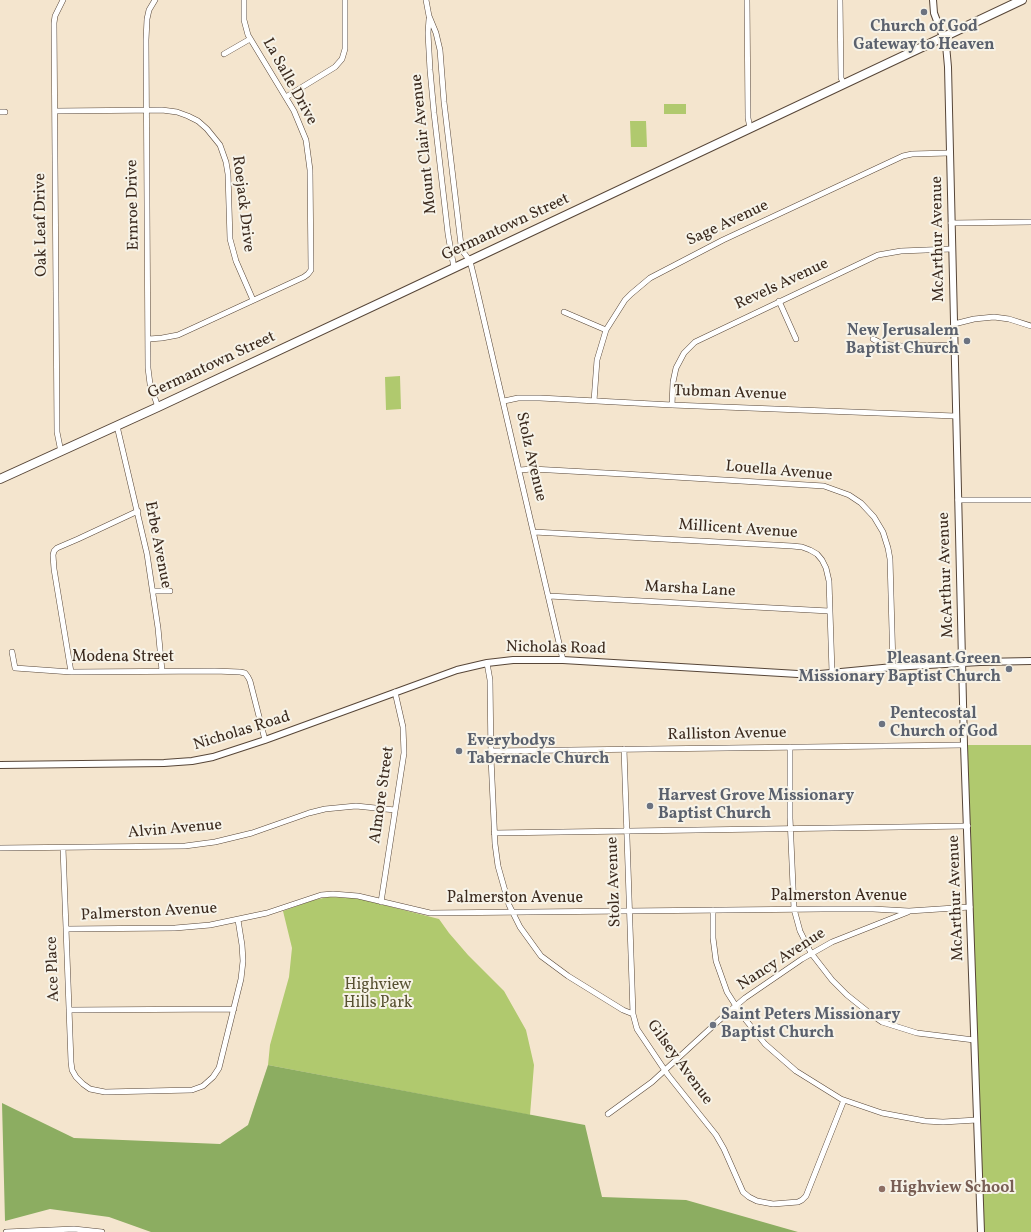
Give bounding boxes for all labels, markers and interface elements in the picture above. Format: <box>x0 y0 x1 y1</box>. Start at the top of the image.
marker: Church of God Gateway to Heaven <box>919 7 929 17</box>
place label: Church of God Gateway to Heaven <box>853 18 995 56</box>
street label: La Salle Drive <box>257 35 321 129</box>
street label: Mount Clair Avenue <box>408 73 442 215</box>
street label: Roejack Drive <box>227 155 257 253</box>
street label: Ernroe Drive <box>124 159 144 251</box>
street label: Oak Leaf Drive <box>31 173 53 277</box>
street label: McArthur Avenue <box>928 176 950 302</box>
street label: Germantown Street <box>439 190 573 266</box>
street label: Sage Avenue <box>684 197 772 251</box>
street label: Revels Avenue <box>732 255 832 315</box>
place label: New Jerusalem Baptist Church <box>846 322 959 360</box>
street label: Germantown Street <box>145 328 279 404</box>
marker: New Jerusalem Baptist Church <box>962 336 972 346</box>
street label: Tubman Avenue <box>673 382 787 406</box>
street label: Stolz Avenue <box>510 411 550 503</box>
street label: Louella Avenue <box>725 458 833 486</box>
street label: Erbe Avenue <box>139 500 175 590</box>
street label: McArthur Avenue <box>935 512 959 638</box>
street label: Millicent Avenue <box>678 516 798 544</box>
street label: Marsha Lane <box>644 578 736 602</box>
street label: Nicholas Road <box>506 639 606 659</box>
street label: Modena Street <box>72 648 174 668</box>
place label: Pleasant Green Missionary Baptist Church <box>799 650 1001 688</box>
marker: Pleasant Green Missionary Baptist Church <box>1004 664 1014 674</box>
place label: Pentecostal Church of God <box>890 705 998 743</box>
street label: Nicholas Road <box>191 708 293 756</box>
marker: Pentecostal Church of God <box>877 719 887 729</box>
street label: Ralliston Avenue <box>667 724 787 746</box>
place label: Everybodys Tabernacle Church <box>467 732 609 770</box>
street label: Almore Street <box>367 745 399 845</box>
marker: Everybodys Tabernacle Church <box>454 746 464 756</box>
place label: Harvest Grove Missionary Baptist Church <box>658 787 854 825</box>
marker: Harvest Grove Missionary Baptist Church <box>645 801 655 811</box>
street label: Alvin Avenue <box>127 816 223 844</box>
street label: McArthur Avenue <box>945 835 969 961</box>
street label: Stolz Avenue <box>604 836 626 928</box>
street label: Palmerston Avenue <box>771 887 907 907</box>
street label: Palmerston Avenue <box>447 889 583 909</box>
street label: Palmerston Avenue <box>80 900 218 926</box>
street label: Nancy Avenue <box>735 925 829 995</box>
street label: Ace Place <box>43 936 65 1002</box>
park label: Highview Hills Park <box>343 976 413 1014</box>
place label: Saint Peters Missionary Baptist Church <box>721 1006 900 1044</box>
street label: Gilsey Avenue <box>642 1017 716 1109</box>
marker: Saint Peters Missionary Baptist Church <box>708 1020 718 1030</box>
place label: Highview School <box>890 1179 1015 1199</box>
marker: Highview School <box>877 1184 887 1194</box>

